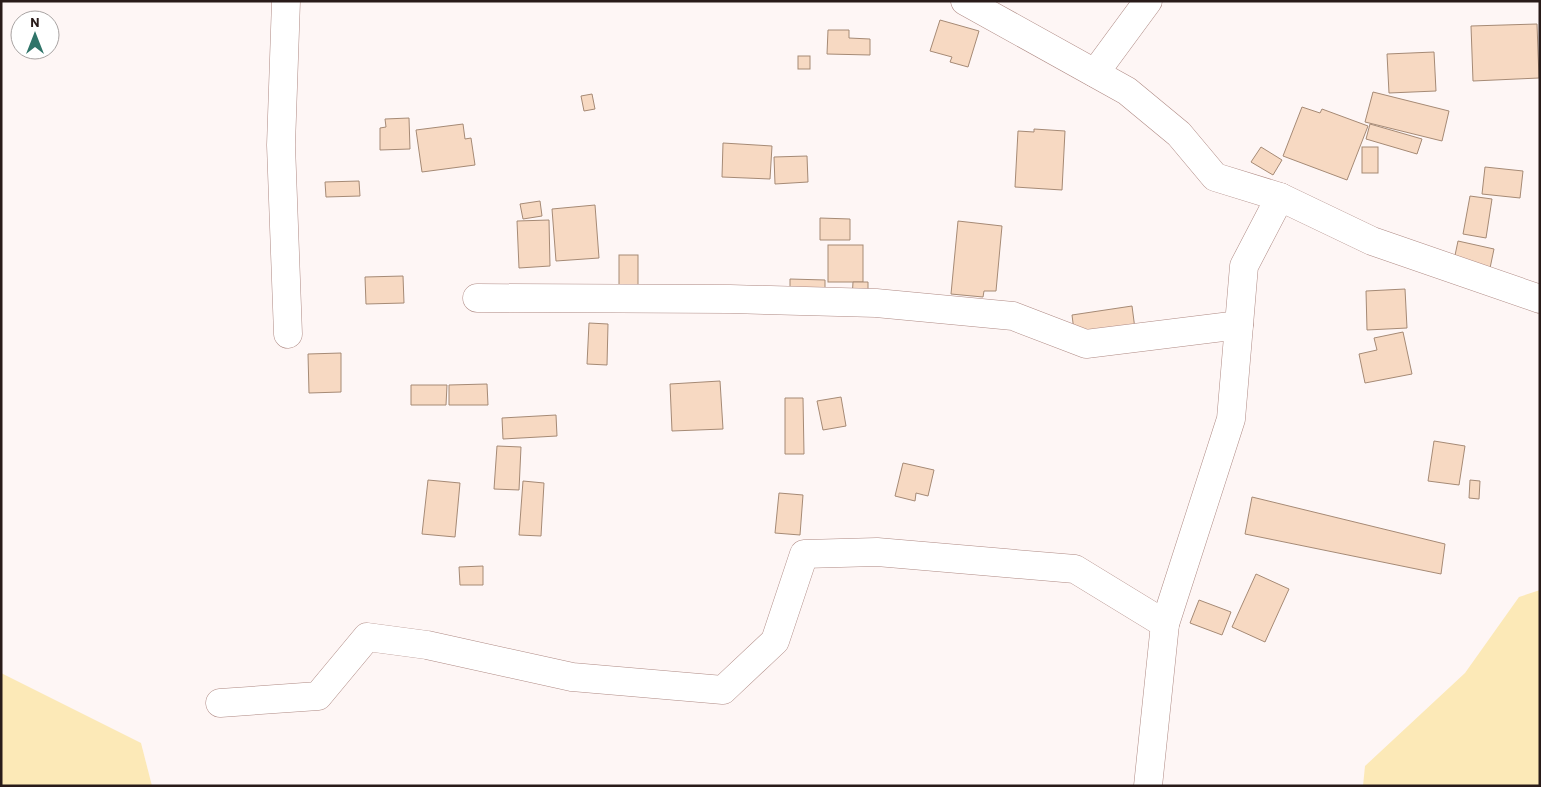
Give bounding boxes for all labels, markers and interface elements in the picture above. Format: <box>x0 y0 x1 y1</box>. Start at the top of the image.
north arrow <box>10 10 60 60</box>
text: N <box>30 13 40 30</box>

